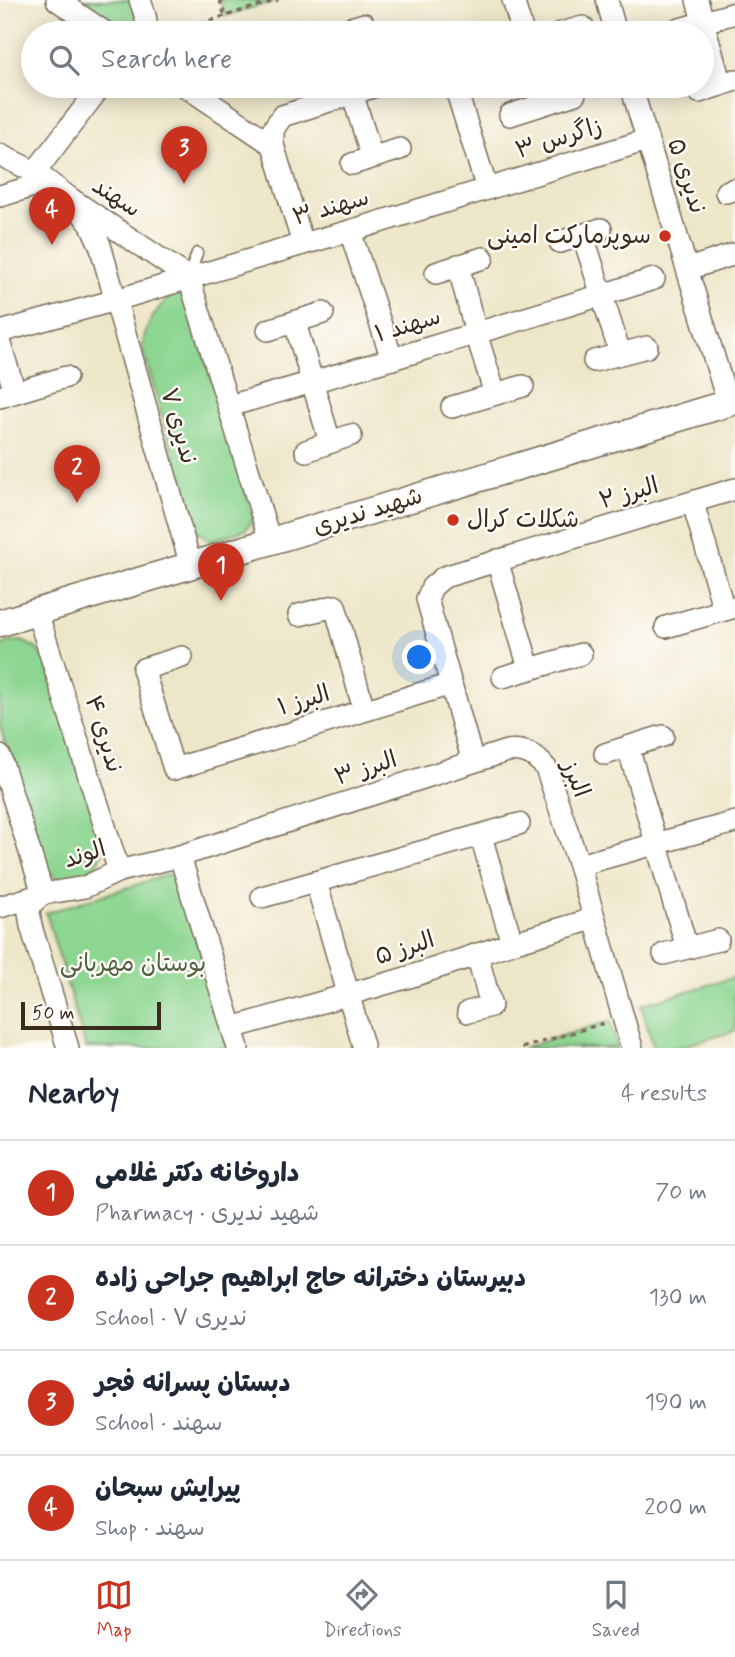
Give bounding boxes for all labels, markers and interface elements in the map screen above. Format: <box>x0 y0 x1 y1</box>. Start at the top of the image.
search box <box>21 21 714 98</box>
icon: search <box>45 41 83 79</box>
text: Search here <box>101 43 232 77</box>
street label: زاگرس ۳ <box>512 111 606 167</box>
pin: 3 <box>161 126 207 184</box>
street label: ندیری ۵ <box>659 134 713 218</box>
street label: سهند <box>86 171 146 225</box>
street label: سهند ۳ <box>289 182 373 234</box>
pin: 4 <box>29 187 75 245</box>
place label: سوپرمارکت امینی <box>487 221 651 252</box>
marker: سوپرمارکت امینی <box>657 228 673 244</box>
street label: سهند ۱ <box>371 301 445 351</box>
street label: ندیری ۷ <box>152 384 204 468</box>
pin: 2 <box>54 445 100 503</box>
street label: البرز ۲ <box>596 471 662 517</box>
street label: شهید ندیری <box>310 481 426 543</box>
place label: شکلات کرال <box>467 505 579 536</box>
marker: شکلات کرال <box>445 512 461 528</box>
pin: 1 <box>198 543 244 601</box>
your location <box>402 640 436 674</box>
street label: البرز ۱ <box>274 678 334 724</box>
street label: ندیری ۴ <box>77 692 129 776</box>
street label: البرز ۳ <box>331 744 401 794</box>
street label: البرز <box>553 754 596 802</box>
street label: الوند <box>60 834 110 876</box>
street label: البرز ۵ <box>371 925 439 973</box>
park label: بوستان مهربانی <box>60 949 206 980</box>
scale bar <box>21 999 161 1031</box>
text: 50 m <box>32 1001 75 1026</box>
text: Nearby <box>28 1074 119 1113</box>
text: 4 results <box>621 1079 707 1109</box>
text: داروخانه دکتر غلامی <box>95 1157 299 1191</box>
text: 1 <box>46 1178 56 1208</box>
text: 70 m <box>655 1178 707 1208</box>
text: Pharmacy · شهید ندیری <box>95 1199 319 1229</box>
text: دبیرستان دخترانه حاج ابراهیم جراحی زاده <box>95 1262 526 1296</box>
text: 2 <box>45 1283 57 1313</box>
text: 130 m <box>649 1283 707 1313</box>
text: School · ندیری ۷ <box>95 1304 247 1334</box>
text: دبستان پسرانه فجر <box>95 1367 291 1401</box>
text: 3 <box>46 1388 56 1418</box>
text: 190 m <box>645 1388 707 1418</box>
text: School · سهند <box>95 1409 222 1439</box>
text: پیرایش سبحان <box>95 1472 241 1506</box>
text: 4 <box>44 1493 58 1523</box>
text: 200 m <box>644 1493 707 1523</box>
text: Shop · سهند <box>95 1514 205 1544</box>
tab: Map <box>95 1576 133 1643</box>
tab: Directions <box>323 1576 402 1643</box>
tab: Saved <box>592 1576 640 1643</box>

